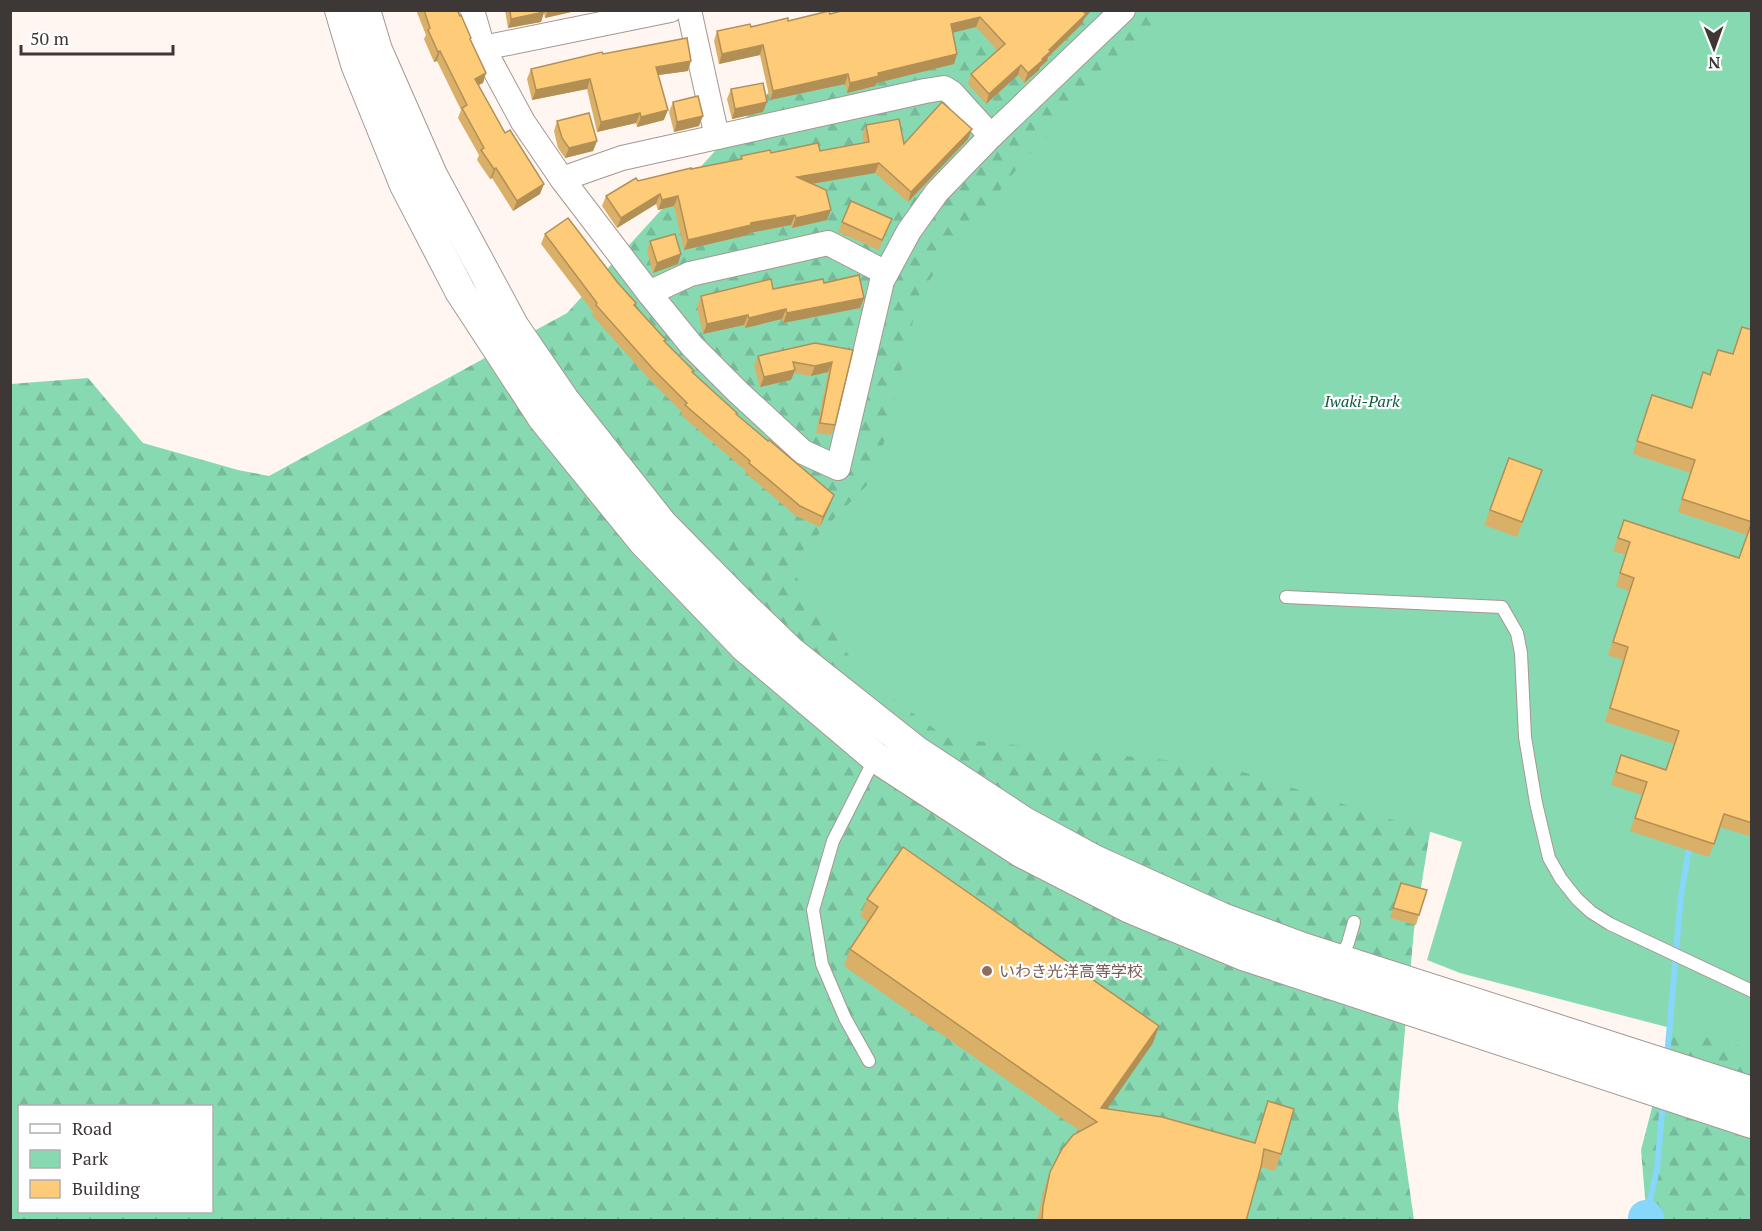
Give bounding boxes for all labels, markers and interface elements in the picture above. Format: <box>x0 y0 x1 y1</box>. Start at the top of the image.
scale bar <box>21 18 172 56</box>
north arrow <box>1684 18 1744 78</box>
text: 50 m <box>30 26 70 50</box>
text: N <box>1708 52 1721 74</box>
park label: Iwaki-Park <box>1323 390 1400 412</box>
place label: いわき光洋高等学校 <box>999 960 1143 982</box>
marker: いわき光洋高等学校 <box>980 964 994 978</box>
legend <box>18 1105 213 1213</box>
text: Road <box>72 1116 112 1140</box>
text: Park <box>72 1146 109 1170</box>
text: Building <box>72 1176 140 1200</box>

